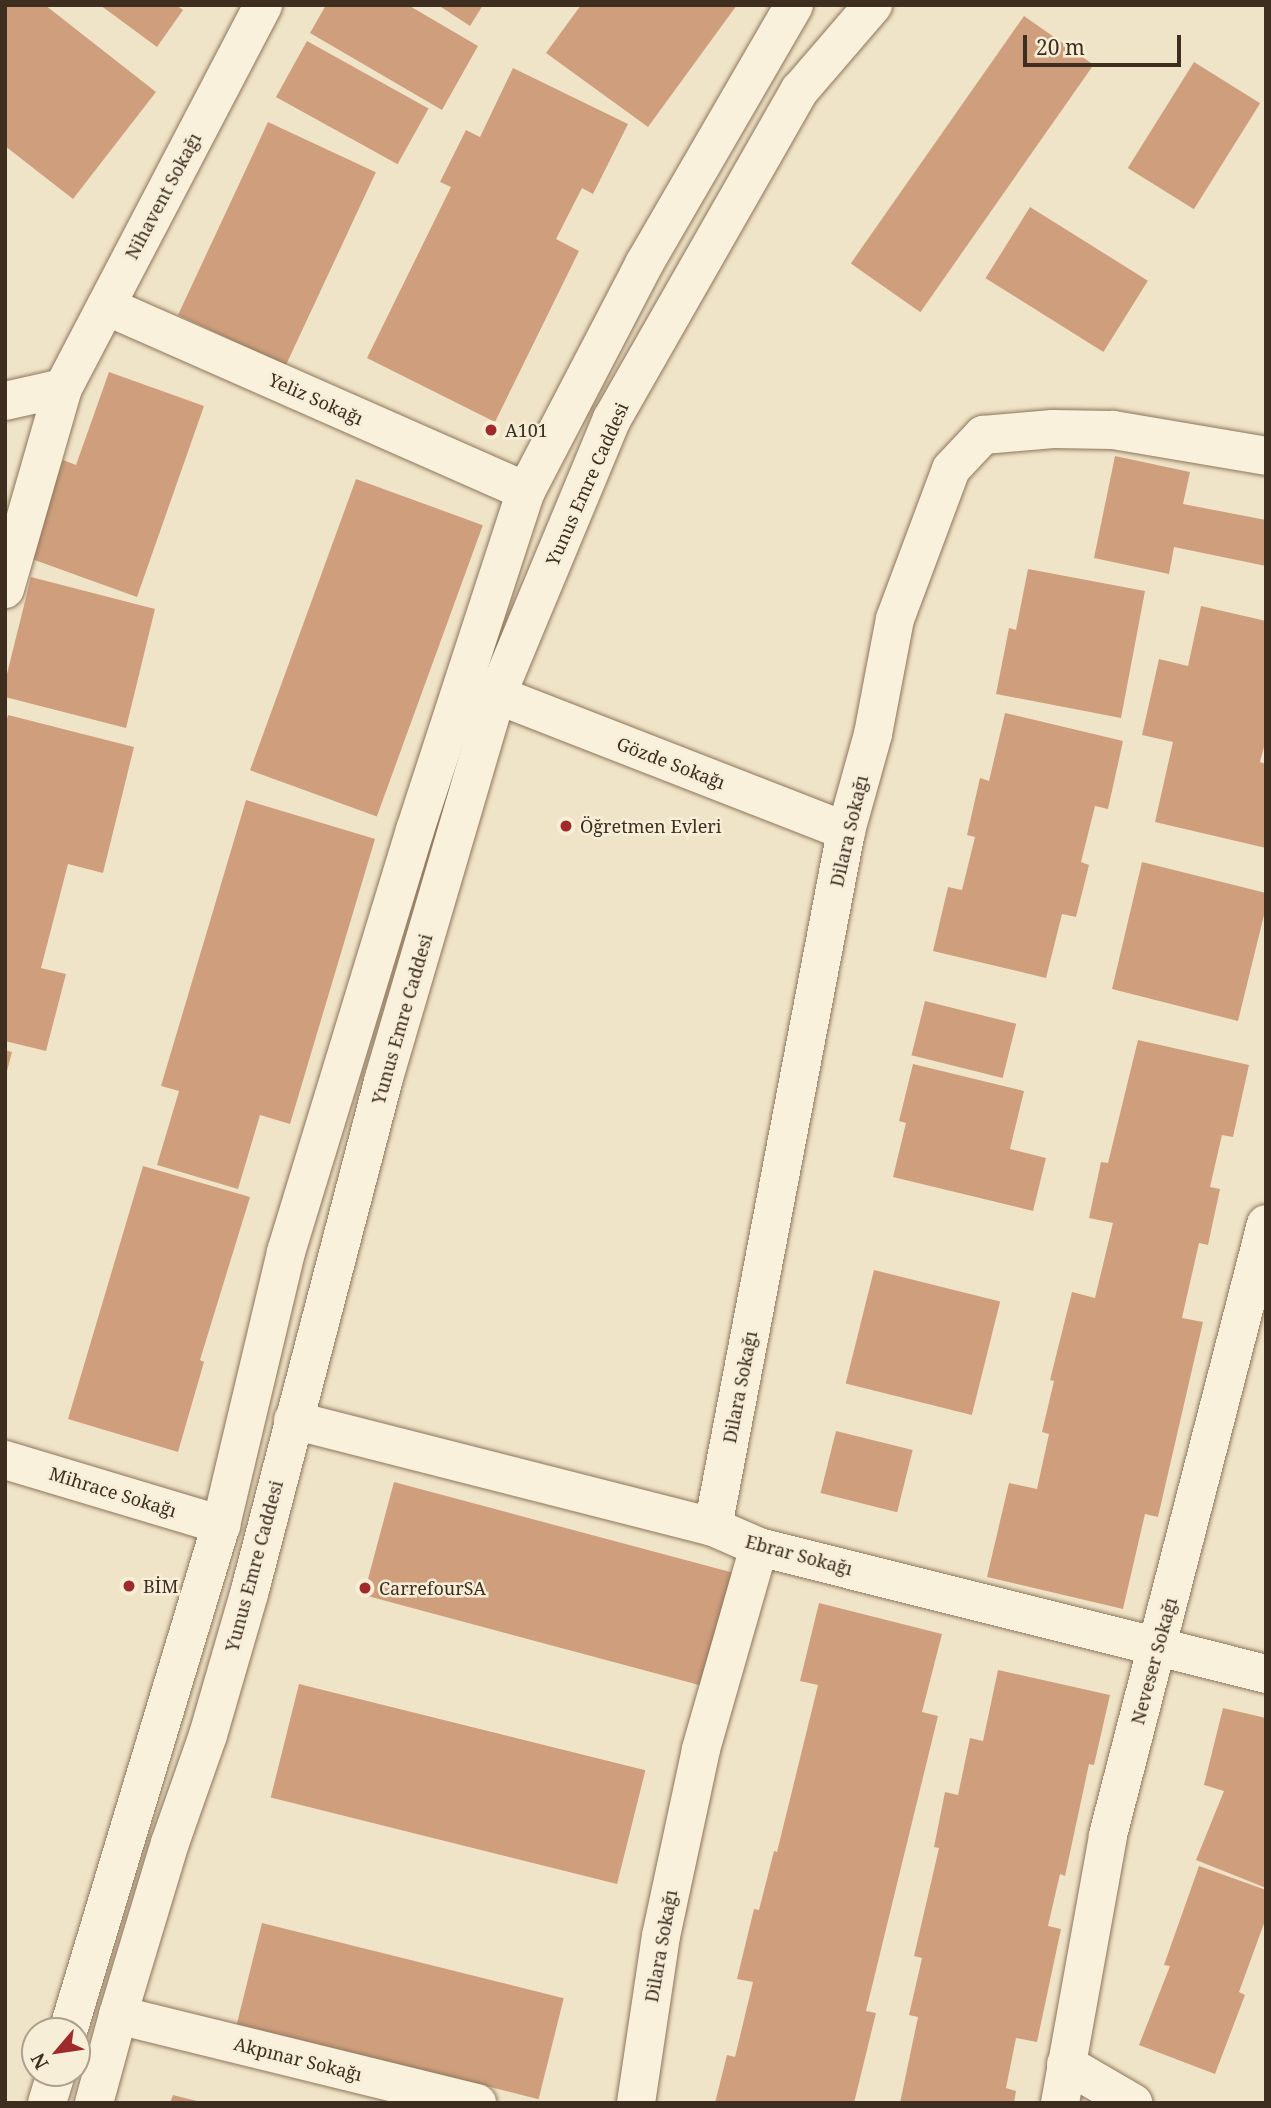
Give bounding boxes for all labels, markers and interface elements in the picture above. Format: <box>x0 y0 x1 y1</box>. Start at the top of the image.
scale bar <box>1026 21 1184 65</box>
text: 20 m <box>1036 33 1085 61</box>
street label: Nihavent Sokağı <box>121 129 205 263</box>
street label: Yeliz Sokağı <box>265 369 367 429</box>
street label: Yunus Emre Caddesi <box>541 399 633 569</box>
place label: A101 <box>505 419 548 441</box>
marker: A101 <box>483 422 499 438</box>
street label: Gözde Sokağı <box>614 732 728 794</box>
street label: Dilara Sokağı <box>826 773 872 889</box>
place label: Öğretmen Evleri <box>580 815 721 837</box>
marker: Öğretmen Evleri <box>558 818 574 834</box>
street label: Yunus Emre Caddesi <box>367 931 437 1107</box>
street label: Dilara Sokağı <box>719 1329 761 1445</box>
street label: Mihrace Sokağı <box>47 1462 179 1522</box>
street label: Yunus Emre Caddesi <box>221 1478 287 1654</box>
street label: Ebrar Sokağı <box>743 1530 855 1580</box>
place label: BİM <box>143 1575 178 1597</box>
place label: CarrefourSA <box>379 1577 486 1599</box>
marker: BİM <box>121 1578 137 1594</box>
marker: CarrefourSA <box>357 1580 373 1596</box>
street label: Neveser Sokağı <box>1127 1595 1181 1727</box>
street label: Dilara Sokağı <box>640 1888 682 2004</box>
north arrow <box>21 2017 91 2087</box>
street label: Akpınar Sokağı <box>232 2033 364 2085</box>
text: N <box>24 2048 54 2074</box>

